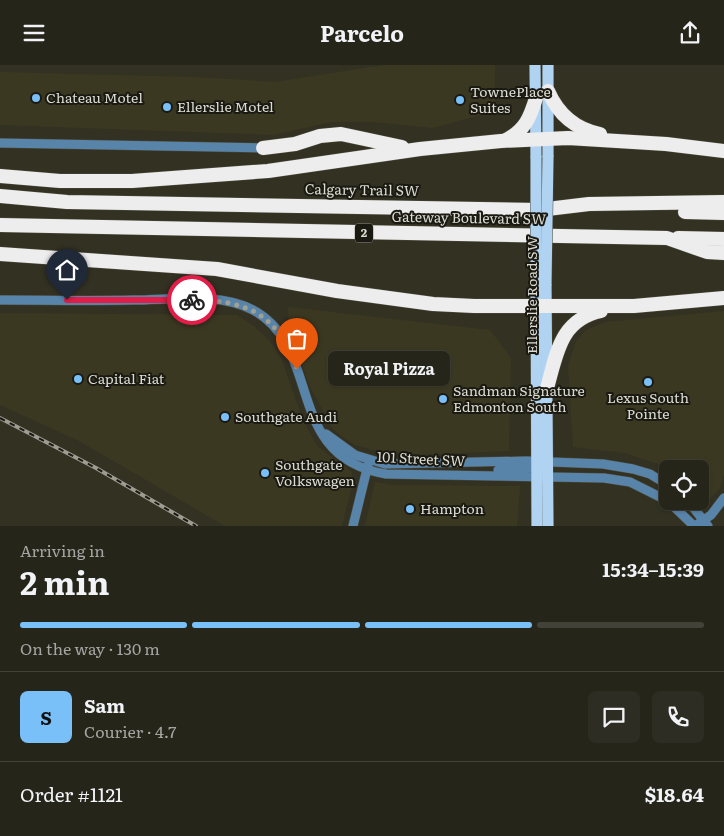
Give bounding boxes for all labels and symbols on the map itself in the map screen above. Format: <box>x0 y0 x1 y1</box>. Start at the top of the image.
place label: TownePlace Suites <box>470 81 551 117</box>
place label: Chateau Motel <box>46 87 143 107</box>
marker: Chateau Motel <box>30 92 42 104</box>
marker: TownePlace Suites <box>454 94 466 106</box>
place label: Ellerslie Motel <box>177 96 274 116</box>
marker: Ellerslie Motel <box>161 101 173 113</box>
street label: Calgary Trail SW <box>305 178 419 200</box>
street label: Gateway Boulevard SW <box>391 206 547 228</box>
road number: 2 <box>355 223 373 243</box>
street label: Ellerslie Road SW <box>521 236 541 354</box>
pin <box>46 249 88 300</box>
courier <box>167 275 217 325</box>
pin <box>276 318 318 369</box>
callout: Royal Pizza <box>327 351 450 387</box>
place label: Capital Fiat <box>88 368 165 388</box>
marker: Capital Fiat <box>72 373 84 385</box>
marker: Lexus South Pointe <box>642 376 654 388</box>
place label: Sandman Signature Edmonton South <box>453 380 585 416</box>
place label: Lexus South Pointe <box>607 387 689 423</box>
marker: Sandman Signature Edmonton South <box>437 393 449 405</box>
place label: Southgate Audi <box>235 406 338 426</box>
marker: Southgate Audi <box>219 411 231 423</box>
street label: 101 Street SW <box>376 446 466 470</box>
place label: Southgate Volkswagen <box>275 454 355 490</box>
marker: Southgate Volkswagen <box>259 467 271 479</box>
place label: Hampton <box>420 498 484 518</box>
marker: Hampton <box>404 503 416 515</box>

